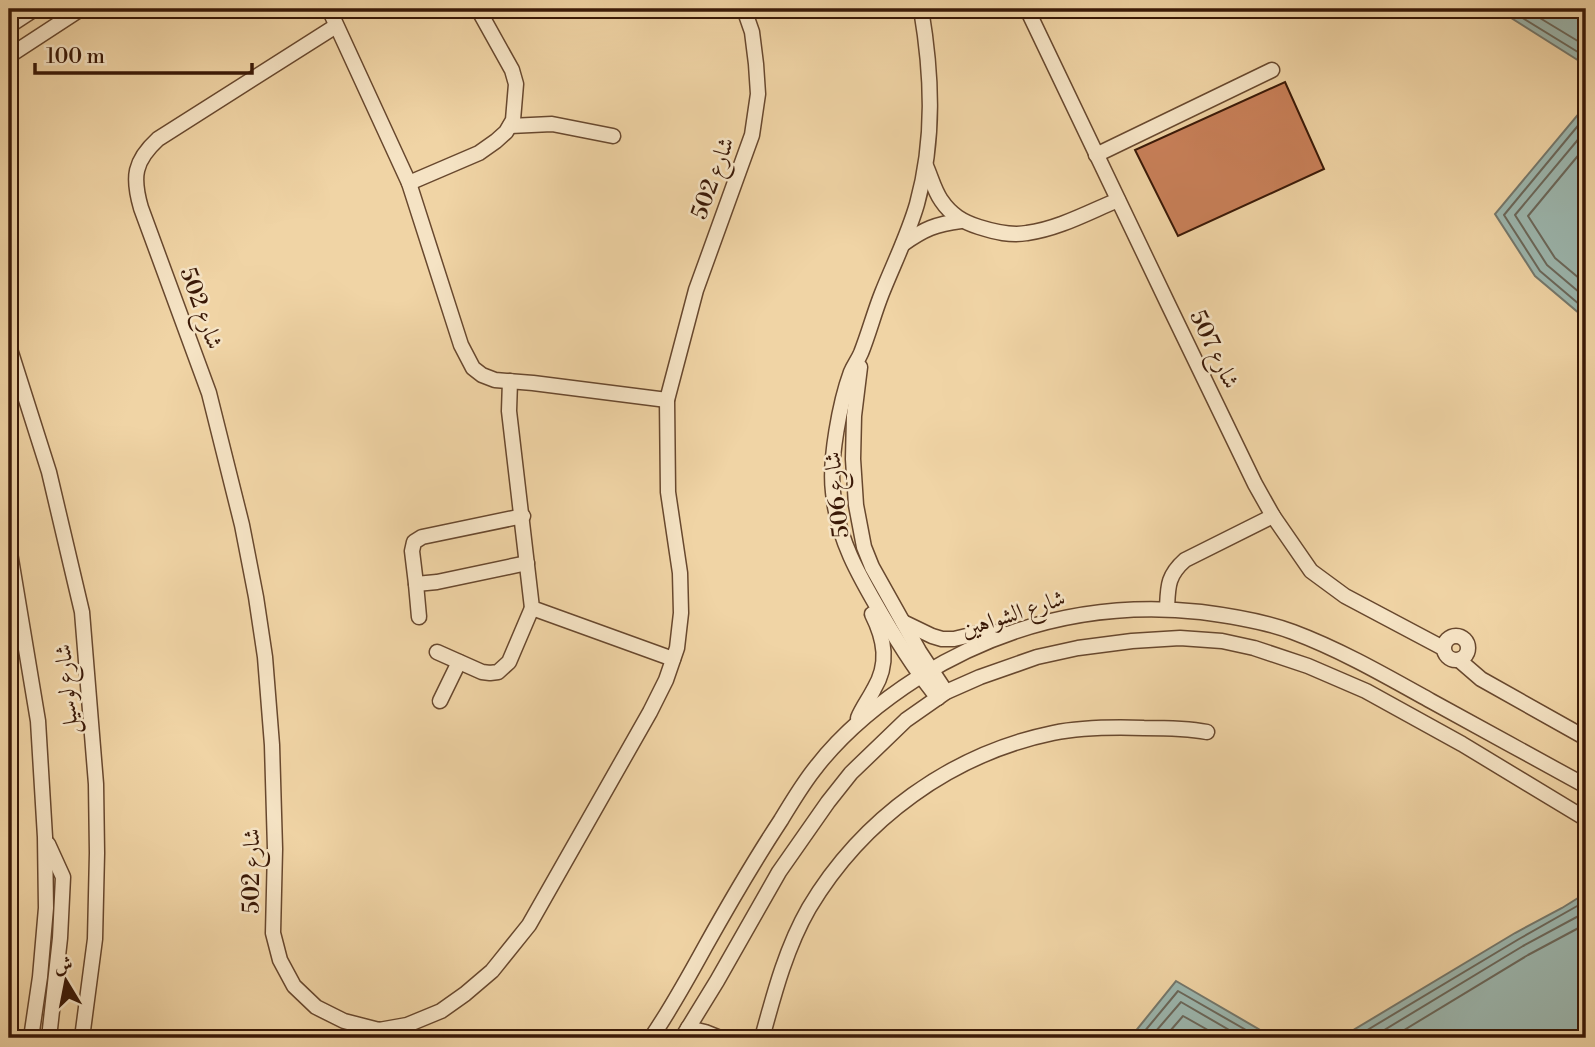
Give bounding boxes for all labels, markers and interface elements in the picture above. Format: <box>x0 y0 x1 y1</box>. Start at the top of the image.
scale bar <box>35 32 252 76</box>
text: 100 m <box>46 44 105 70</box>
street label: شارع 502 <box>685 133 745 225</box>
street label: شارع 502 <box>169 263 229 355</box>
street label: شارع 507 <box>1179 306 1245 395</box>
street label: شارع 506 <box>819 450 860 539</box>
street label: شارع الشواهين <box>958 584 1070 649</box>
street label: شارع لوسيل <box>49 642 90 735</box>
street label: شارع 502 <box>238 828 271 914</box>
north arrow <box>32 946 102 1016</box>
text: ش <box>52 952 75 979</box>

